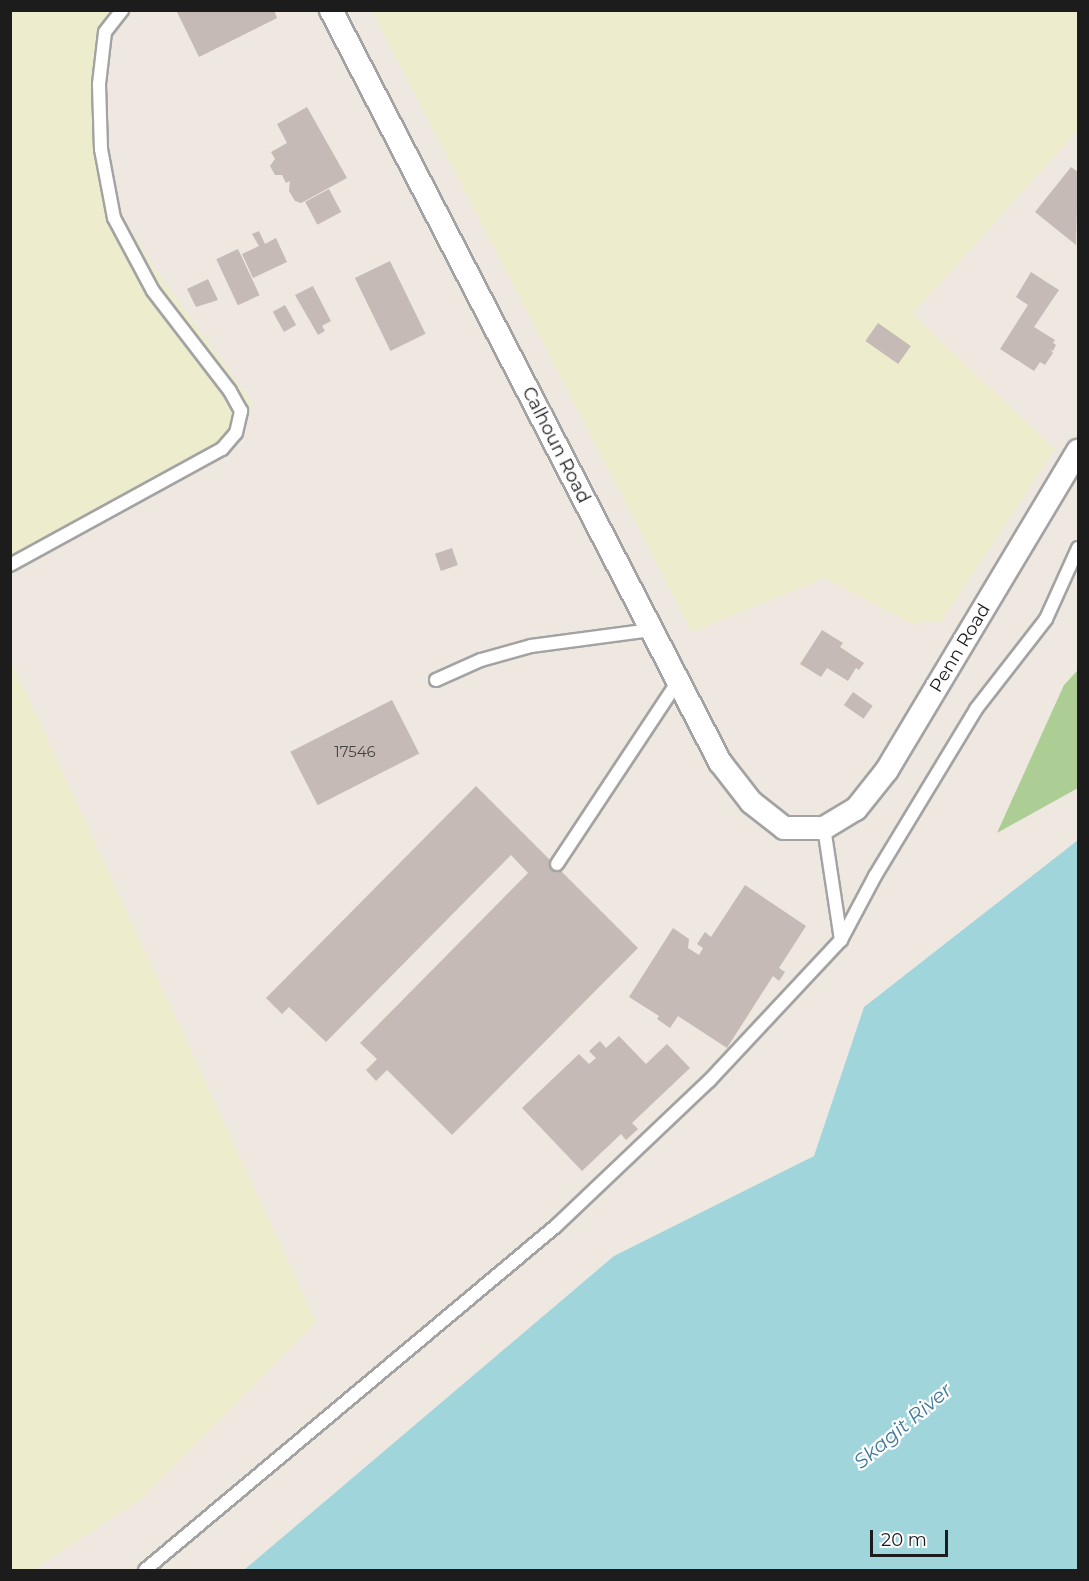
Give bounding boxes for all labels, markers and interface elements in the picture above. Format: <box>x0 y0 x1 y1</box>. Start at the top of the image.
street label: Calhoun Road <box>517 383 595 507</box>
street label: Penn Road <box>925 600 995 696</box>
house number: 17546 <box>334 743 376 761</box>
water label: Skagit River <box>849 1378 957 1474</box>
scale bar <box>873 1518 951 1556</box>
text: 20 m <box>881 1529 927 1551</box>

